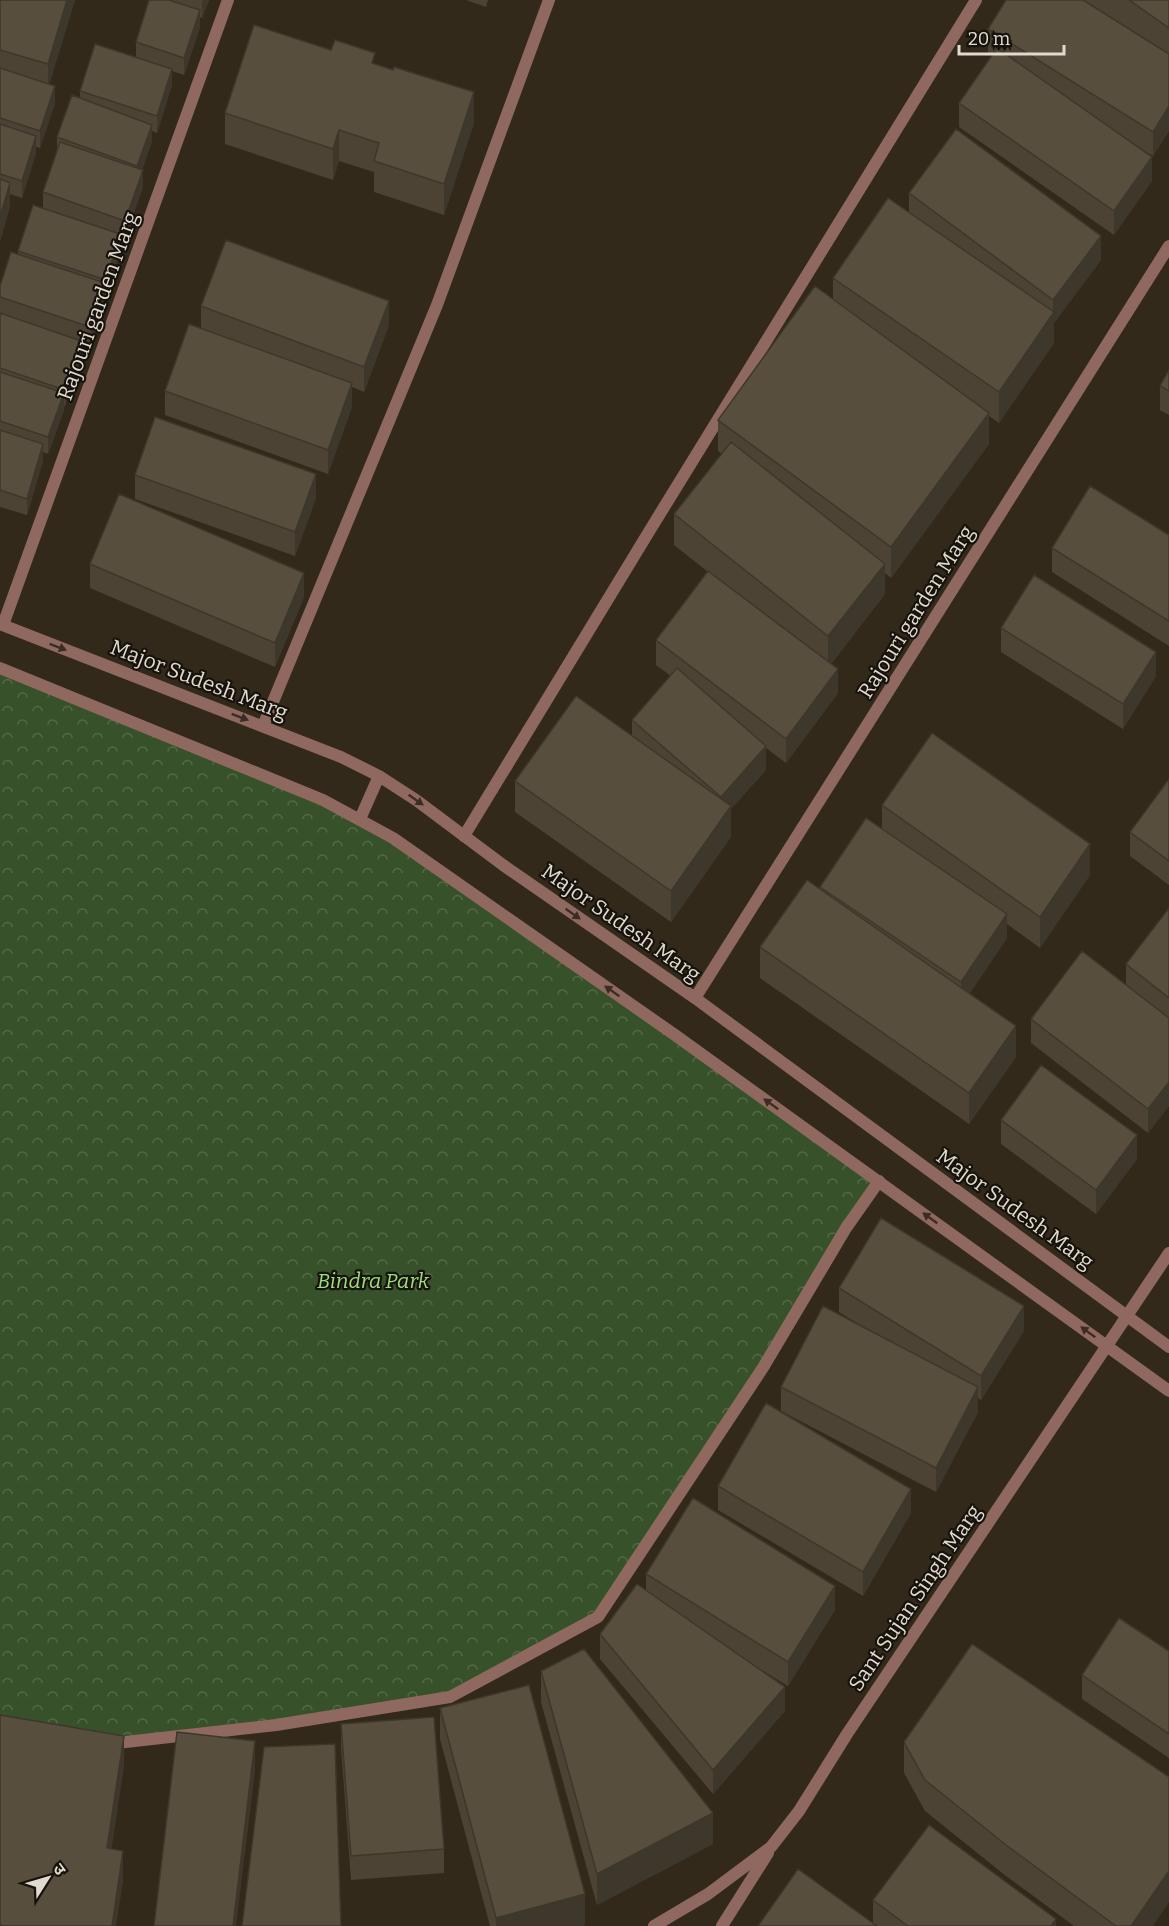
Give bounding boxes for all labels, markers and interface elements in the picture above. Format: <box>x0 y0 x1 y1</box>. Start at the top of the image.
scale bar <box>959 18 1064 56</box>
text: 20 m <box>968 28 1010 50</box>
street label: Rajouri garden Marg <box>52 208 144 404</box>
street label: Rajouri garden Marg <box>852 521 980 703</box>
street label: Major Sudesh Marg <box>107 634 292 726</box>
one-way arrow <box>49 642 67 652</box>
one-way arrow <box>231 712 249 722</box>
one-way arrow <box>407 794 423 806</box>
street label: Major Sudesh Marg <box>537 858 706 988</box>
one-way arrow <box>565 908 581 920</box>
one-way arrow <box>605 985 621 997</box>
one-way arrow <box>764 1098 780 1110</box>
street label: Major Sudesh Marg <box>931 1143 1099 1275</box>
one-way arrow <box>922 1212 938 1224</box>
park label: Bindra Park <box>317 1268 430 1294</box>
one-way arrow <box>1080 1326 1096 1338</box>
street label: Sant Sujan Singh Marg <box>843 1500 987 1696</box>
north arrow <box>18 1848 78 1908</box>
text: उ <box>49 1860 70 1879</box>

